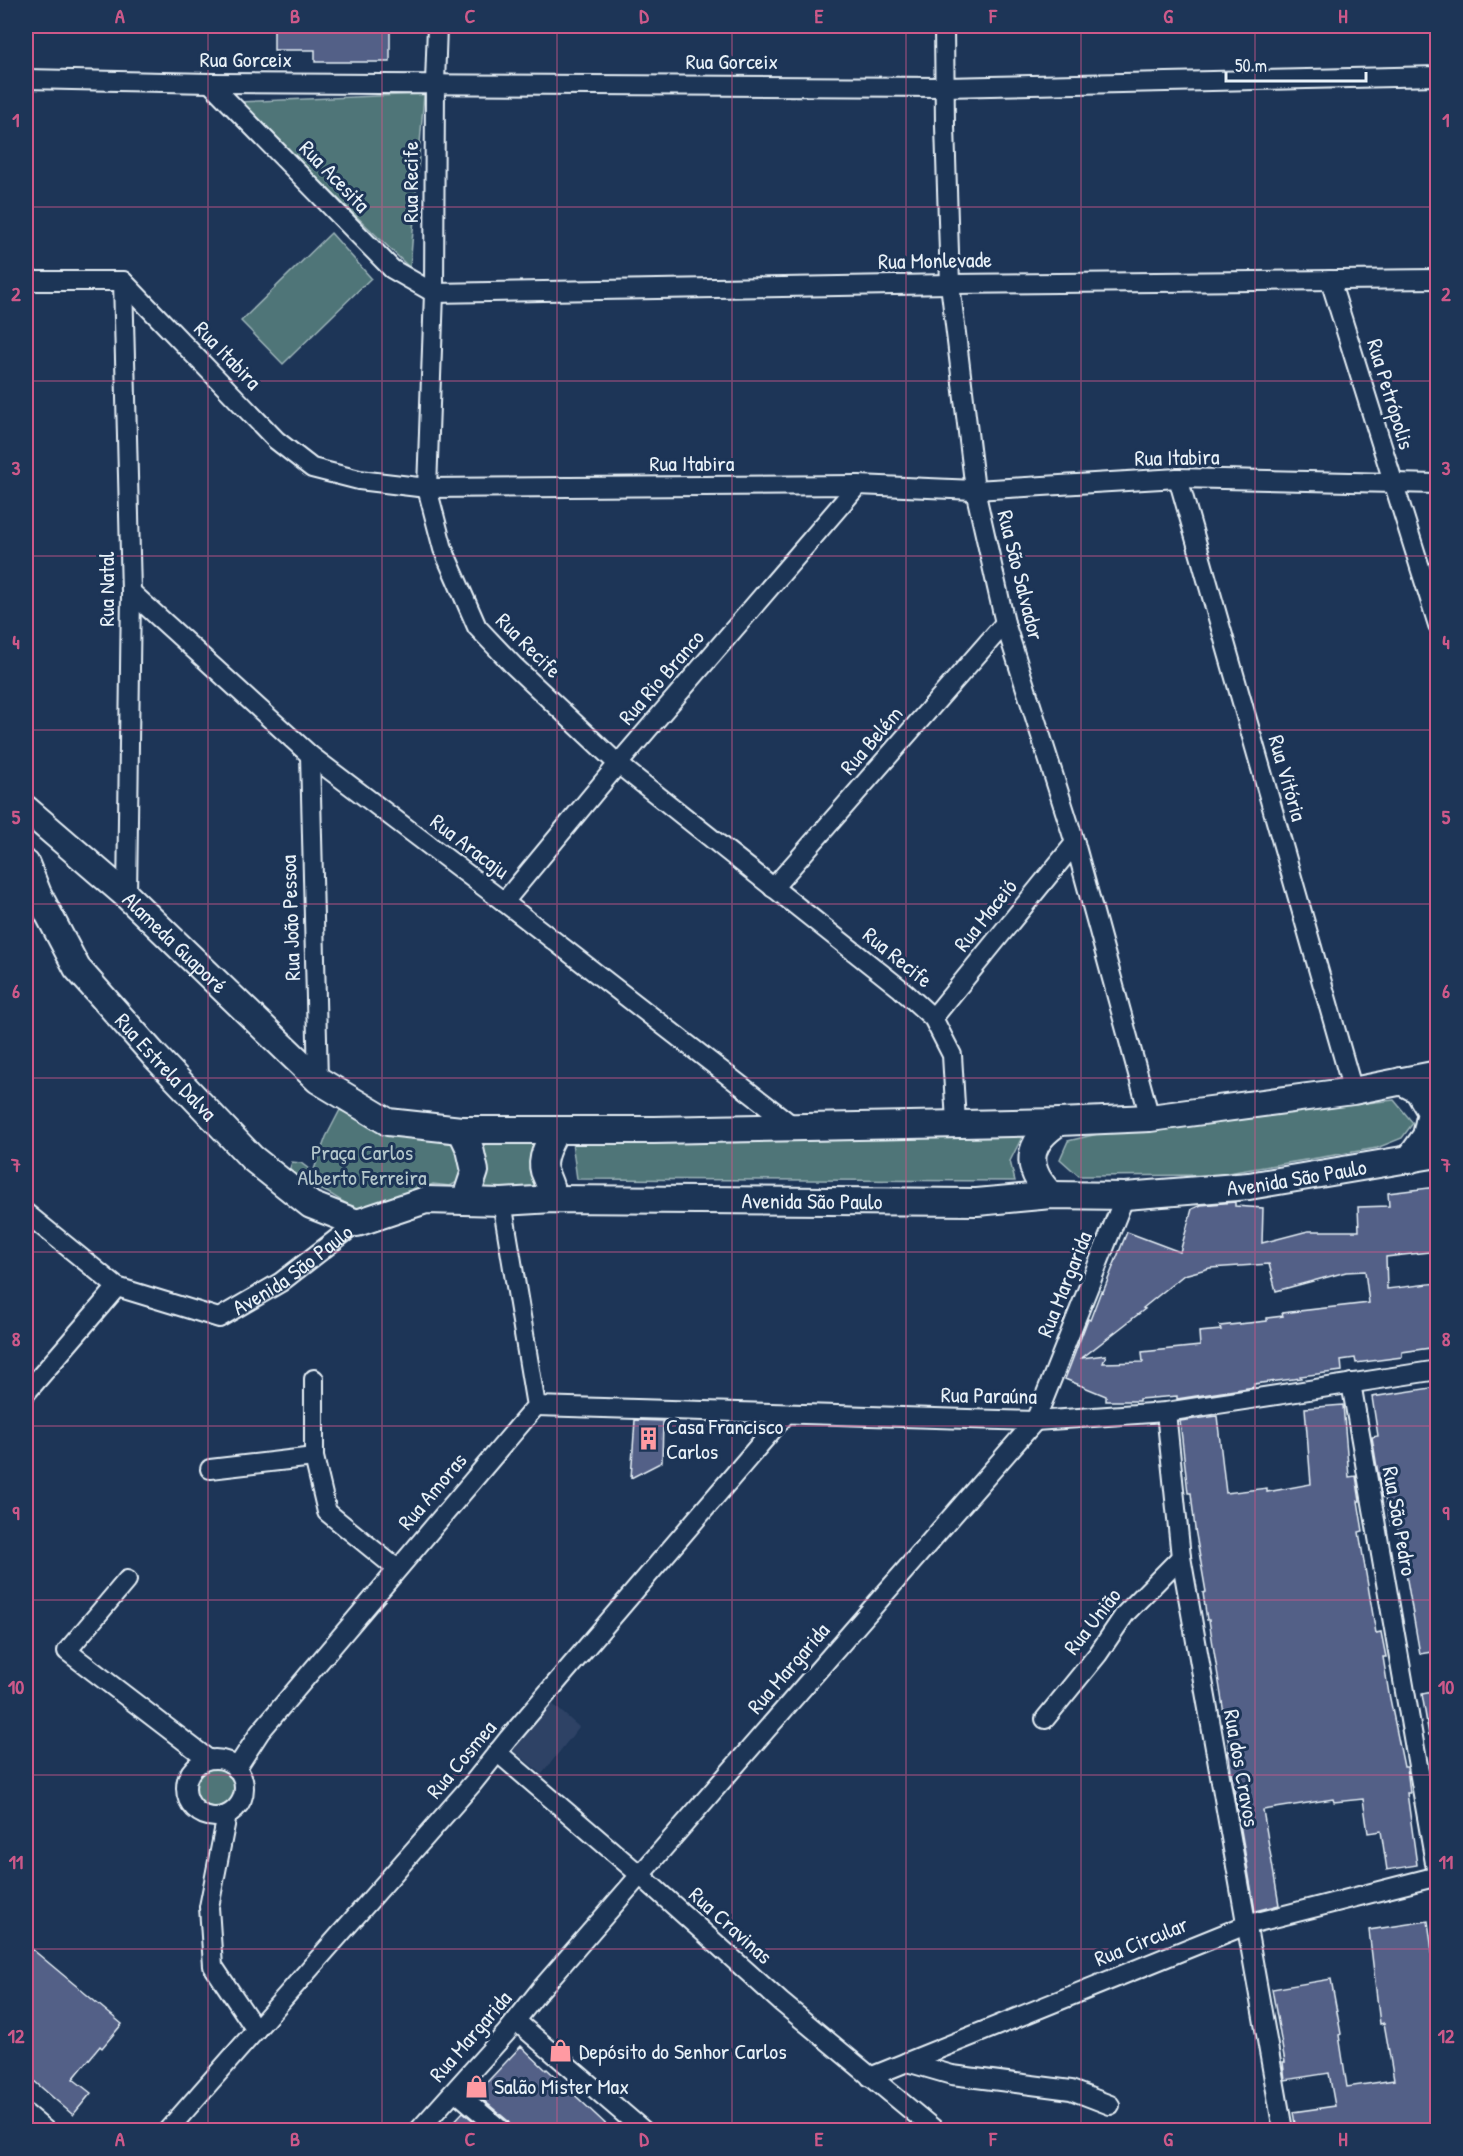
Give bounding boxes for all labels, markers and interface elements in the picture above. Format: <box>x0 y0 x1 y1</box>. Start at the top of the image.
text: A <box>115 2 125 29</box>
text: B <box>290 2 300 29</box>
text: C <box>465 2 476 29</box>
text: D <box>639 2 649 29</box>
text: E <box>815 2 824 29</box>
text: F <box>988 2 998 29</box>
text: G <box>1163 2 1173 29</box>
text: H <box>1338 2 1348 29</box>
street label: Rua Gorceix <box>200 44 292 74</box>
scale bar <box>1226 45 1366 83</box>
street label: Rua Gorceix <box>686 46 778 76</box>
text: 50 m <box>1235 53 1267 78</box>
text: 1 <box>12 106 20 133</box>
text: 1 <box>1442 106 1450 133</box>
street label: Rua Acesita <box>293 133 377 219</box>
street label: Rua Recife <box>395 141 425 223</box>
street label: Rua Monlevade <box>878 244 992 276</box>
text: 2 <box>11 280 21 307</box>
text: 2 <box>1441 280 1451 307</box>
street label: Rua Itabira <box>188 314 269 396</box>
street label: Rua Petrópolis <box>1360 335 1422 453</box>
street label: Rua Itabira <box>1134 441 1220 473</box>
street label: Rua Itabira <box>650 448 735 478</box>
text: 3 <box>12 454 21 481</box>
text: 3 <box>1442 454 1451 481</box>
street label: Rua São Salvador <box>990 507 1052 644</box>
street label: Rua Natal <box>91 551 121 626</box>
street label: Rua Recife <box>490 606 569 685</box>
street label: Rua Rio Branco <box>611 623 711 731</box>
text: 4 <box>12 628 20 655</box>
text: 4 <box>1442 628 1450 655</box>
street label: Rua Belém <box>833 699 909 781</box>
street label: Rua Vitória <box>1261 731 1315 825</box>
text: 5 <box>12 803 21 830</box>
text: 5 <box>1442 803 1451 830</box>
street label: Rua Aracaju <box>424 807 516 886</box>
street label: Rua João Pessoa <box>273 854 307 981</box>
street label: Rua Maceió <box>947 872 1024 958</box>
street label: Alameda Guaporé <box>116 885 234 1000</box>
street label: Rua Recife <box>857 920 939 994</box>
text: 6 <box>12 977 20 1004</box>
text: 6 <box>1442 977 1450 1004</box>
street label: Rua Estrela Dalva <box>108 1006 224 1128</box>
park label: Praça Carlos Alberto Ferreira <box>297 1137 427 1192</box>
text: 7 <box>10 1151 21 1178</box>
street label: Avenida São Paulo <box>1226 1151 1369 1203</box>
text: 7 <box>1440 1151 1451 1178</box>
street label: Avenida São Paulo <box>741 1185 883 1216</box>
street label: Avenida São Paulo <box>227 1217 359 1322</box>
street label: Rua Margarida <box>1029 1226 1099 1341</box>
text: 8 <box>12 1325 21 1352</box>
text: 8 <box>1442 1325 1451 1352</box>
street label: Rua Paraúna <box>941 1379 1038 1411</box>
place label: Casa Francisco Carlos <box>666 1411 784 1466</box>
building icon: Casa Francisco Carlos <box>635 1426 661 1452</box>
street label: Rua Amoras <box>391 1446 473 1536</box>
street label: Rua São Pedro <box>1376 1464 1424 1578</box>
text: 9 <box>12 1499 20 1526</box>
text: 9 <box>1442 1499 1450 1526</box>
street label: Rua União <box>1056 1581 1128 1661</box>
street label: Rua Margarida <box>740 1616 836 1720</box>
text: 10 <box>8 1673 24 1700</box>
text: 10 <box>1438 1673 1454 1700</box>
street label: Rua dos Cravos <box>1217 1707 1267 1829</box>
street label: Rua Cosmea <box>419 1713 503 1805</box>
text: 11 <box>9 1848 23 1875</box>
text: 11 <box>1439 1848 1453 1875</box>
street label: Rua Cravinas <box>683 1880 779 1970</box>
street label: Rua Circular <box>1090 1909 1193 1973</box>
street label: Rua Margarida <box>422 1984 518 2088</box>
text: 12 <box>8 2022 25 2049</box>
text: 12 <box>1438 2022 1455 2049</box>
place label: Depósito do Senhor Carlos <box>579 2036 787 2066</box>
shop icon: Depósito do Senhor Carlos <box>548 2038 574 2064</box>
place label: Salão Mister Max <box>494 2071 629 2101</box>
shop icon: Salão Mister Max <box>463 2073 489 2099</box>
text: A <box>115 2125 125 2152</box>
text: B <box>290 2125 300 2152</box>
text: C <box>465 2125 476 2152</box>
text: D <box>639 2125 649 2152</box>
text: E <box>815 2125 824 2152</box>
text: F <box>988 2125 998 2152</box>
text: G <box>1163 2125 1173 2152</box>
text: H <box>1338 2125 1348 2152</box>

